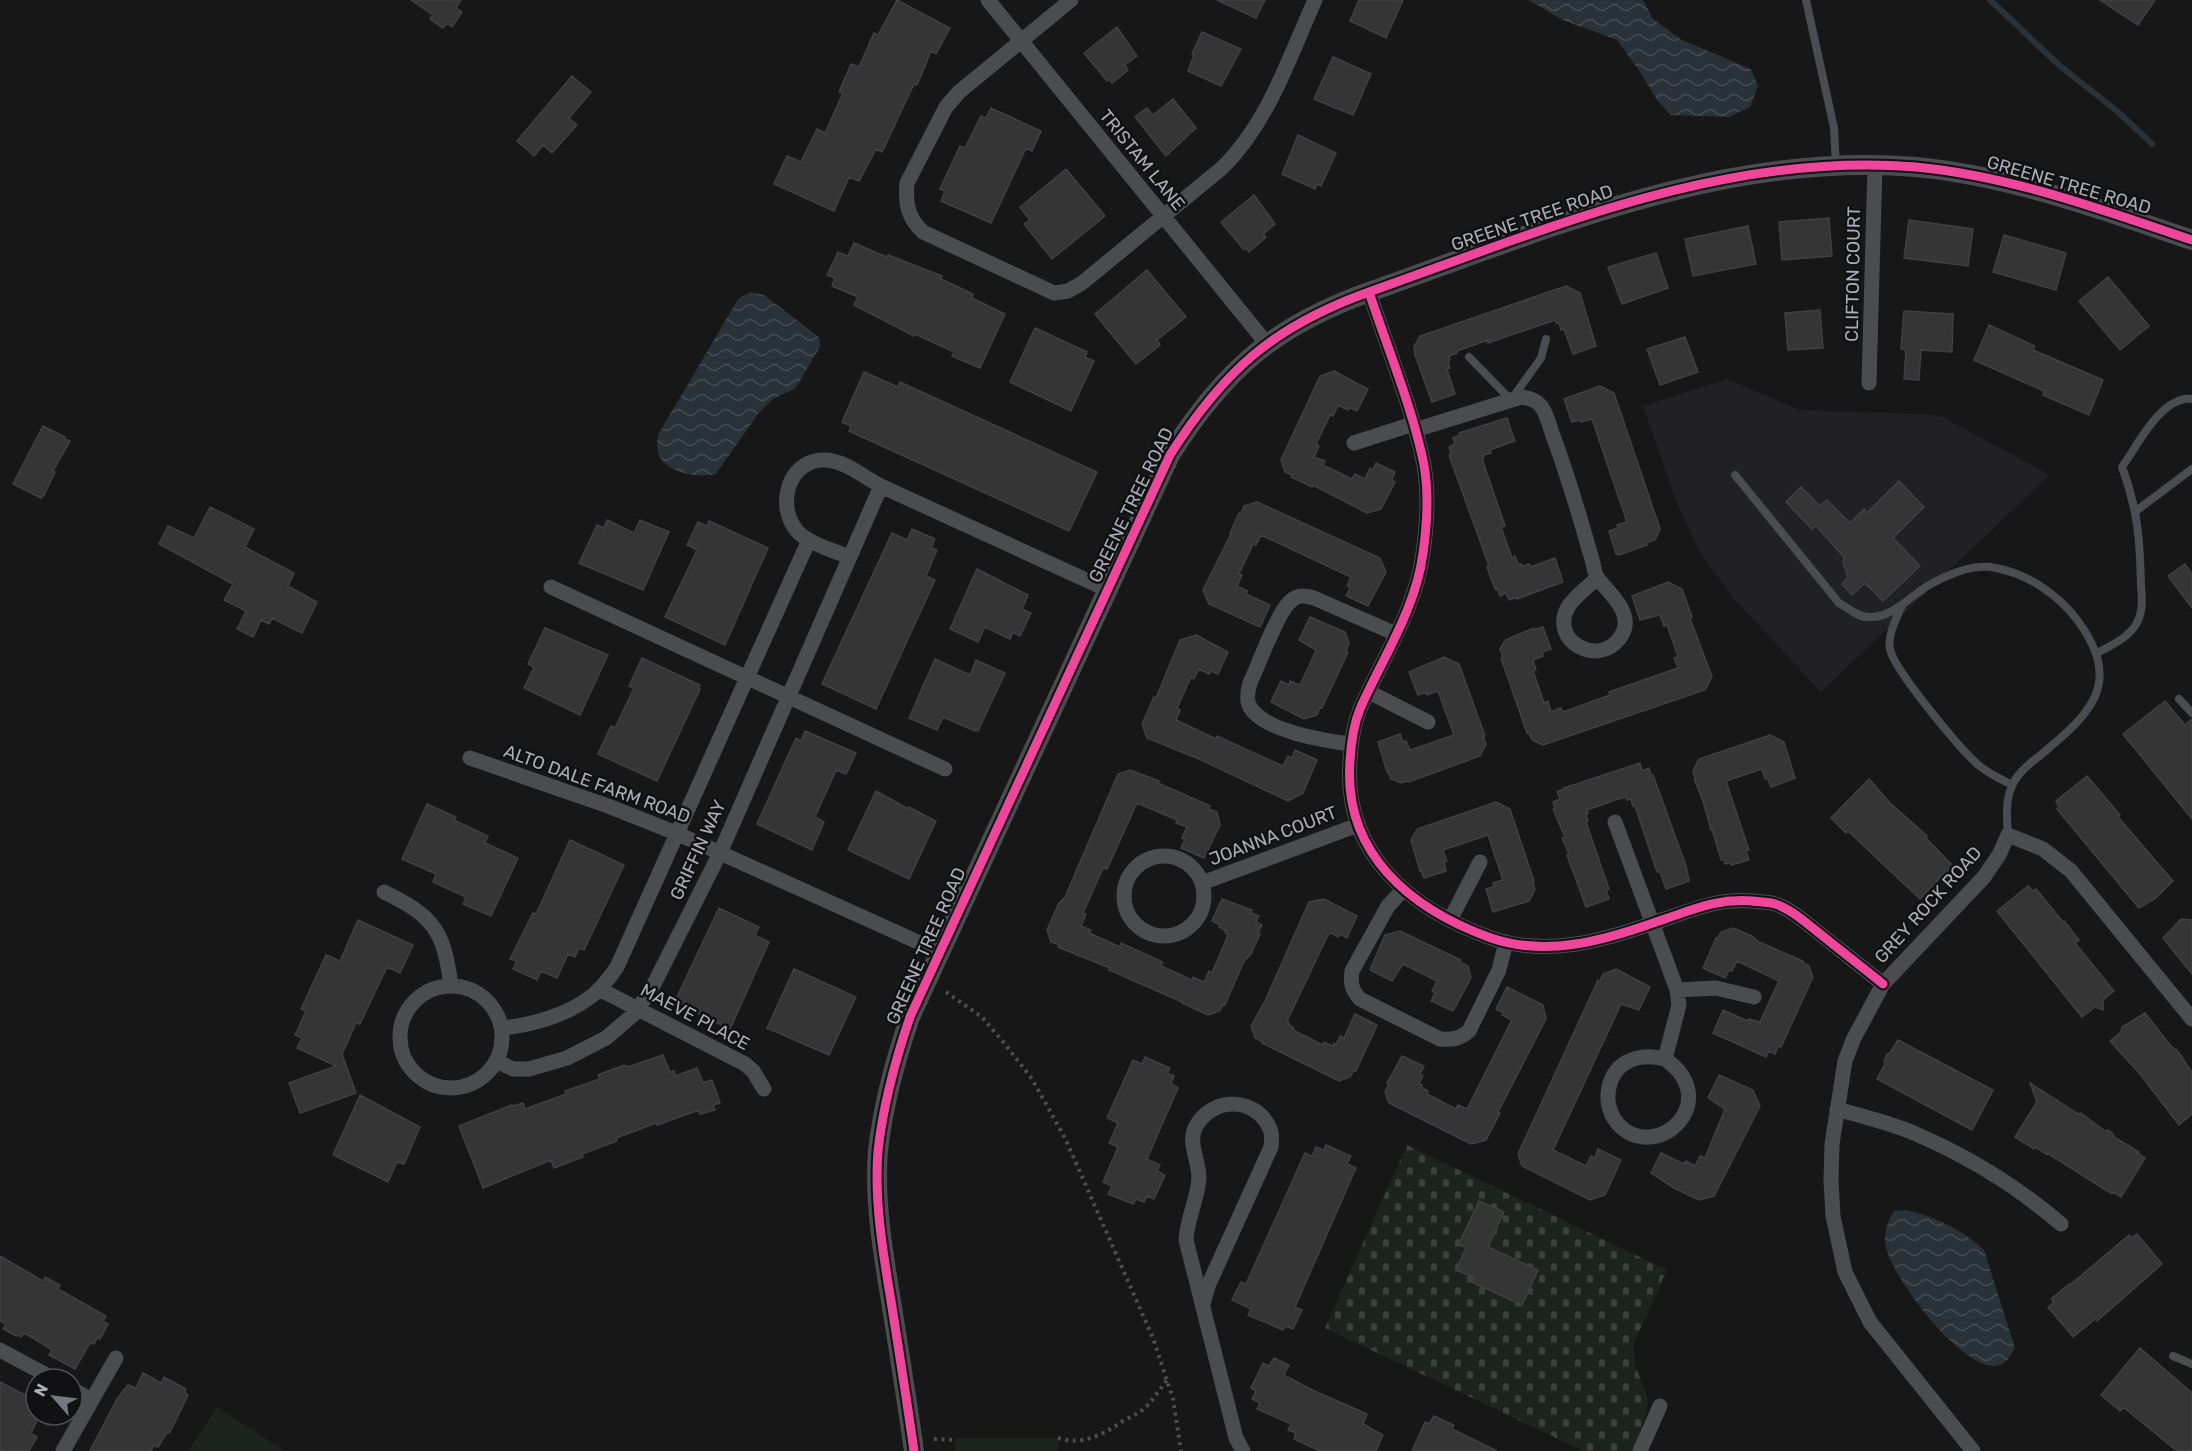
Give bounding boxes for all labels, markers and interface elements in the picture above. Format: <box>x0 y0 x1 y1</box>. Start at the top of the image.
street label: TRISTAM LANE <box>1095 105 1189 215</box>
street label: GREENE TREE ROAD <box>1984 151 2154 219</box>
street label: GREENE TREE ROAD <box>1448 180 1616 256</box>
street label: CLIFTON COURT <box>1841 206 1865 342</box>
street label: GREENE TREE ROAD <box>1084 424 1178 586</box>
street label: ALTO DALE FARM ROAD <box>501 740 693 828</box>
street label: GRIFFIN WAY <box>665 796 731 904</box>
street label: JOANNA COURT <box>1206 801 1340 871</box>
street label: GREY ROCK ROAD <box>1870 842 1986 968</box>
street label: GREENE TREE ROAD <box>881 864 971 1028</box>
street label: MAEVE PLACE <box>637 979 753 1055</box>
north arrow <box>24 1367 84 1427</box>
text: N <box>30 1381 52 1400</box>

